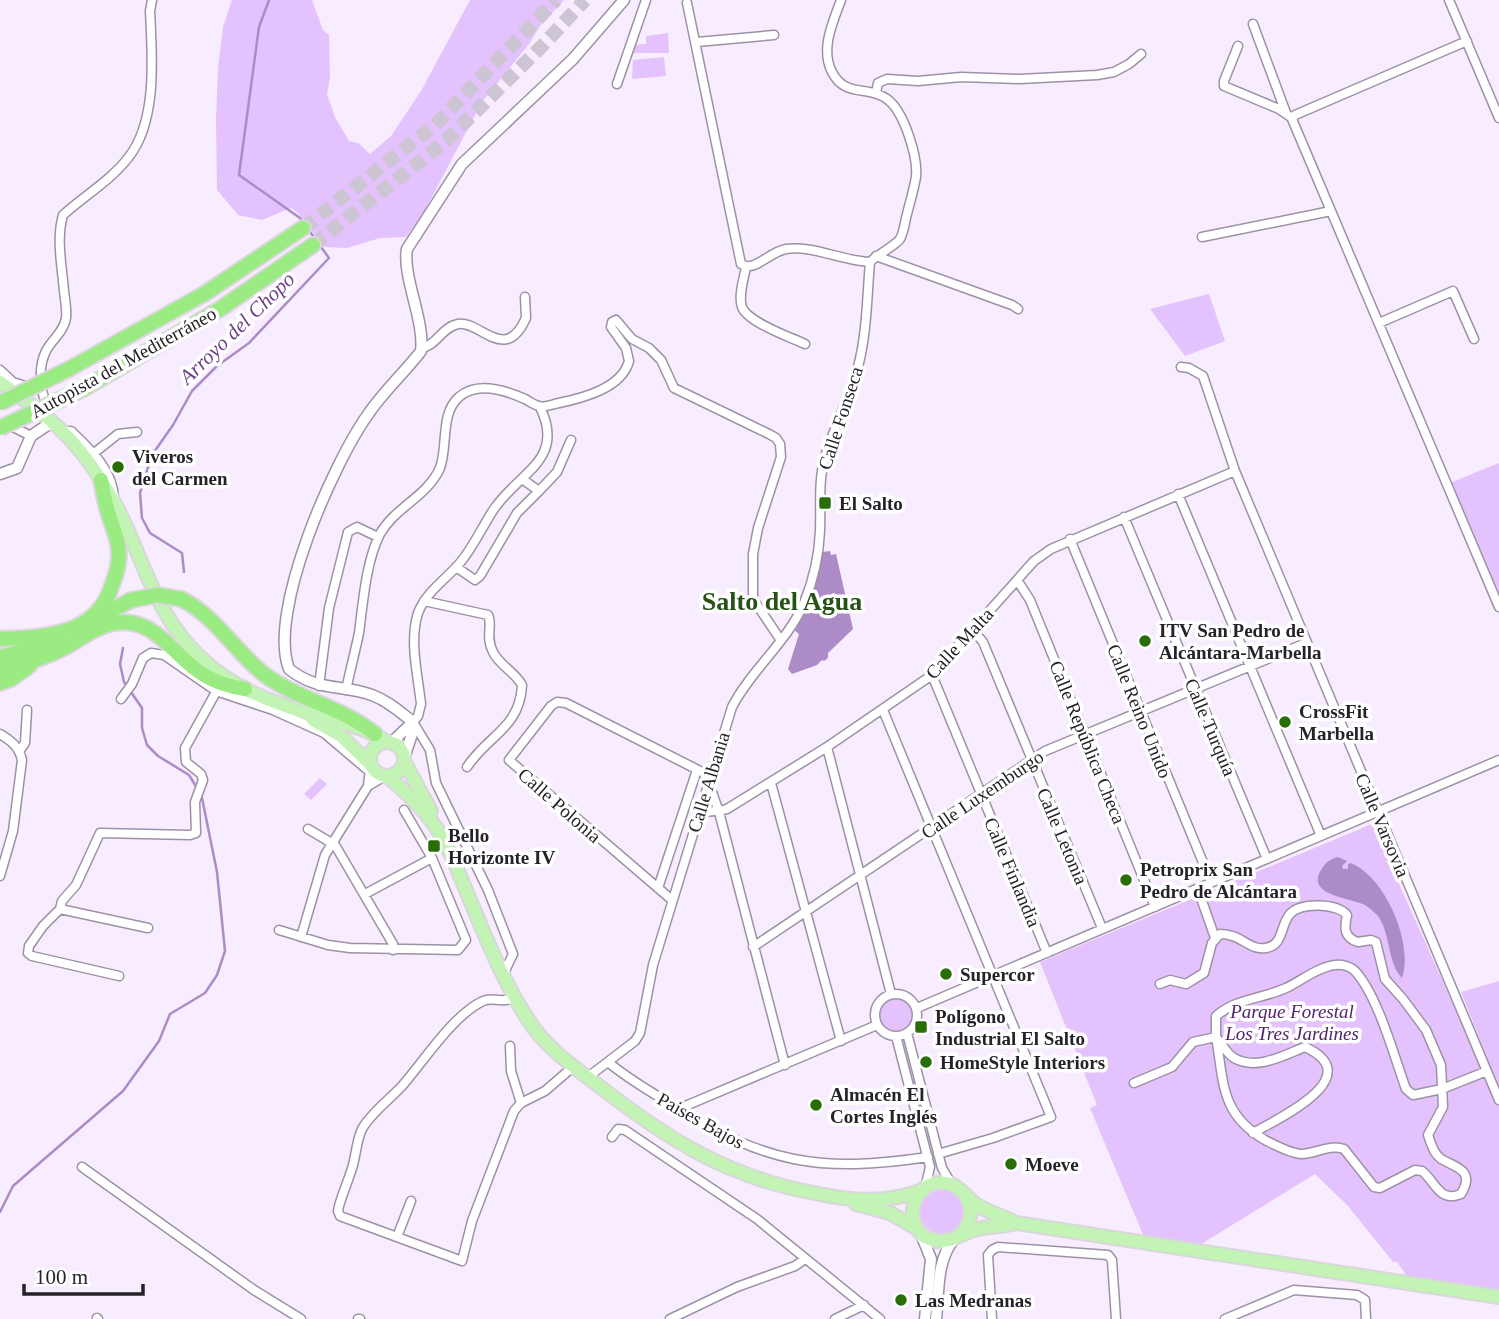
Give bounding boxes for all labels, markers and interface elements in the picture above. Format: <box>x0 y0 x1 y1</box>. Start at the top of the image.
water label: Arroyo del Chopo <box>173 267 300 390</box>
street label: Autopista del Mediterráneo <box>27 303 220 422</box>
street label: Calle Fonseca <box>814 363 867 472</box>
place label: Viveros del Carmen <box>132 446 228 489</box>
marker: Viveros del Carmen <box>110 459 126 475</box>
place label: El Salto <box>839 493 903 514</box>
marker: El Salto <box>817 495 833 511</box>
district label: Salto del Agua <box>702 587 862 616</box>
street label: Calle Malta <box>921 603 998 683</box>
place label: ITV San Pedro de Alcántara-Marbella <box>1159 620 1322 663</box>
marker: ITV San Pedro de Alcántara-Marbella <box>1137 633 1153 649</box>
street label: Calle Reino Unido <box>1103 641 1176 781</box>
street label: Calle República Checa <box>1045 658 1130 827</box>
street label: Calle Turquía <box>1181 675 1241 780</box>
place label: CrossFit Marbella <box>1299 701 1374 744</box>
marker: CrossFit Marbella <box>1277 714 1293 730</box>
street label: Calle Albania <box>683 729 734 835</box>
street label: Calle Luxemburgo <box>917 746 1047 843</box>
street label: Calle Polonia <box>514 764 606 847</box>
street label: Calle Varsovia <box>1351 770 1414 881</box>
street label: Calle Letonia <box>1033 785 1093 888</box>
street label: Calle Finlandia <box>980 814 1045 930</box>
place label: Bello Horizonte IV <box>448 825 555 868</box>
marker: Bello Horizonte IV <box>426 838 442 854</box>
place label: Petroprix San Pedro de Alcántara <box>1140 859 1297 902</box>
marker: Petroprix San Pedro de Alcántara <box>1118 872 1134 888</box>
place label: Supercor <box>960 964 1035 985</box>
marker: Supercor <box>938 966 954 982</box>
park label: Parque Forestal Los Tres Jardines <box>1224 1001 1359 1044</box>
place label: Polígono Industrial El Salto <box>935 1006 1085 1049</box>
marker: Polígono Industrial El Salto <box>913 1019 929 1035</box>
place label: HomeStyle Interiors <box>940 1052 1105 1073</box>
marker: HomeStyle Interiors <box>918 1054 934 1070</box>
place label: Almacén El Cortes Inglés <box>830 1084 937 1127</box>
street label: Paises Bajos <box>654 1088 748 1153</box>
marker: Almacén El Cortes Inglés <box>808 1097 824 1113</box>
place label: Moeve <box>1025 1154 1079 1175</box>
marker: Moeve <box>1003 1156 1019 1172</box>
scale bar <box>24 1252 144 1296</box>
text: 100 m <box>35 1265 88 1289</box>
place label: Las Medranas <box>915 1290 1032 1311</box>
marker: Las Medranas <box>893 1292 909 1308</box>

